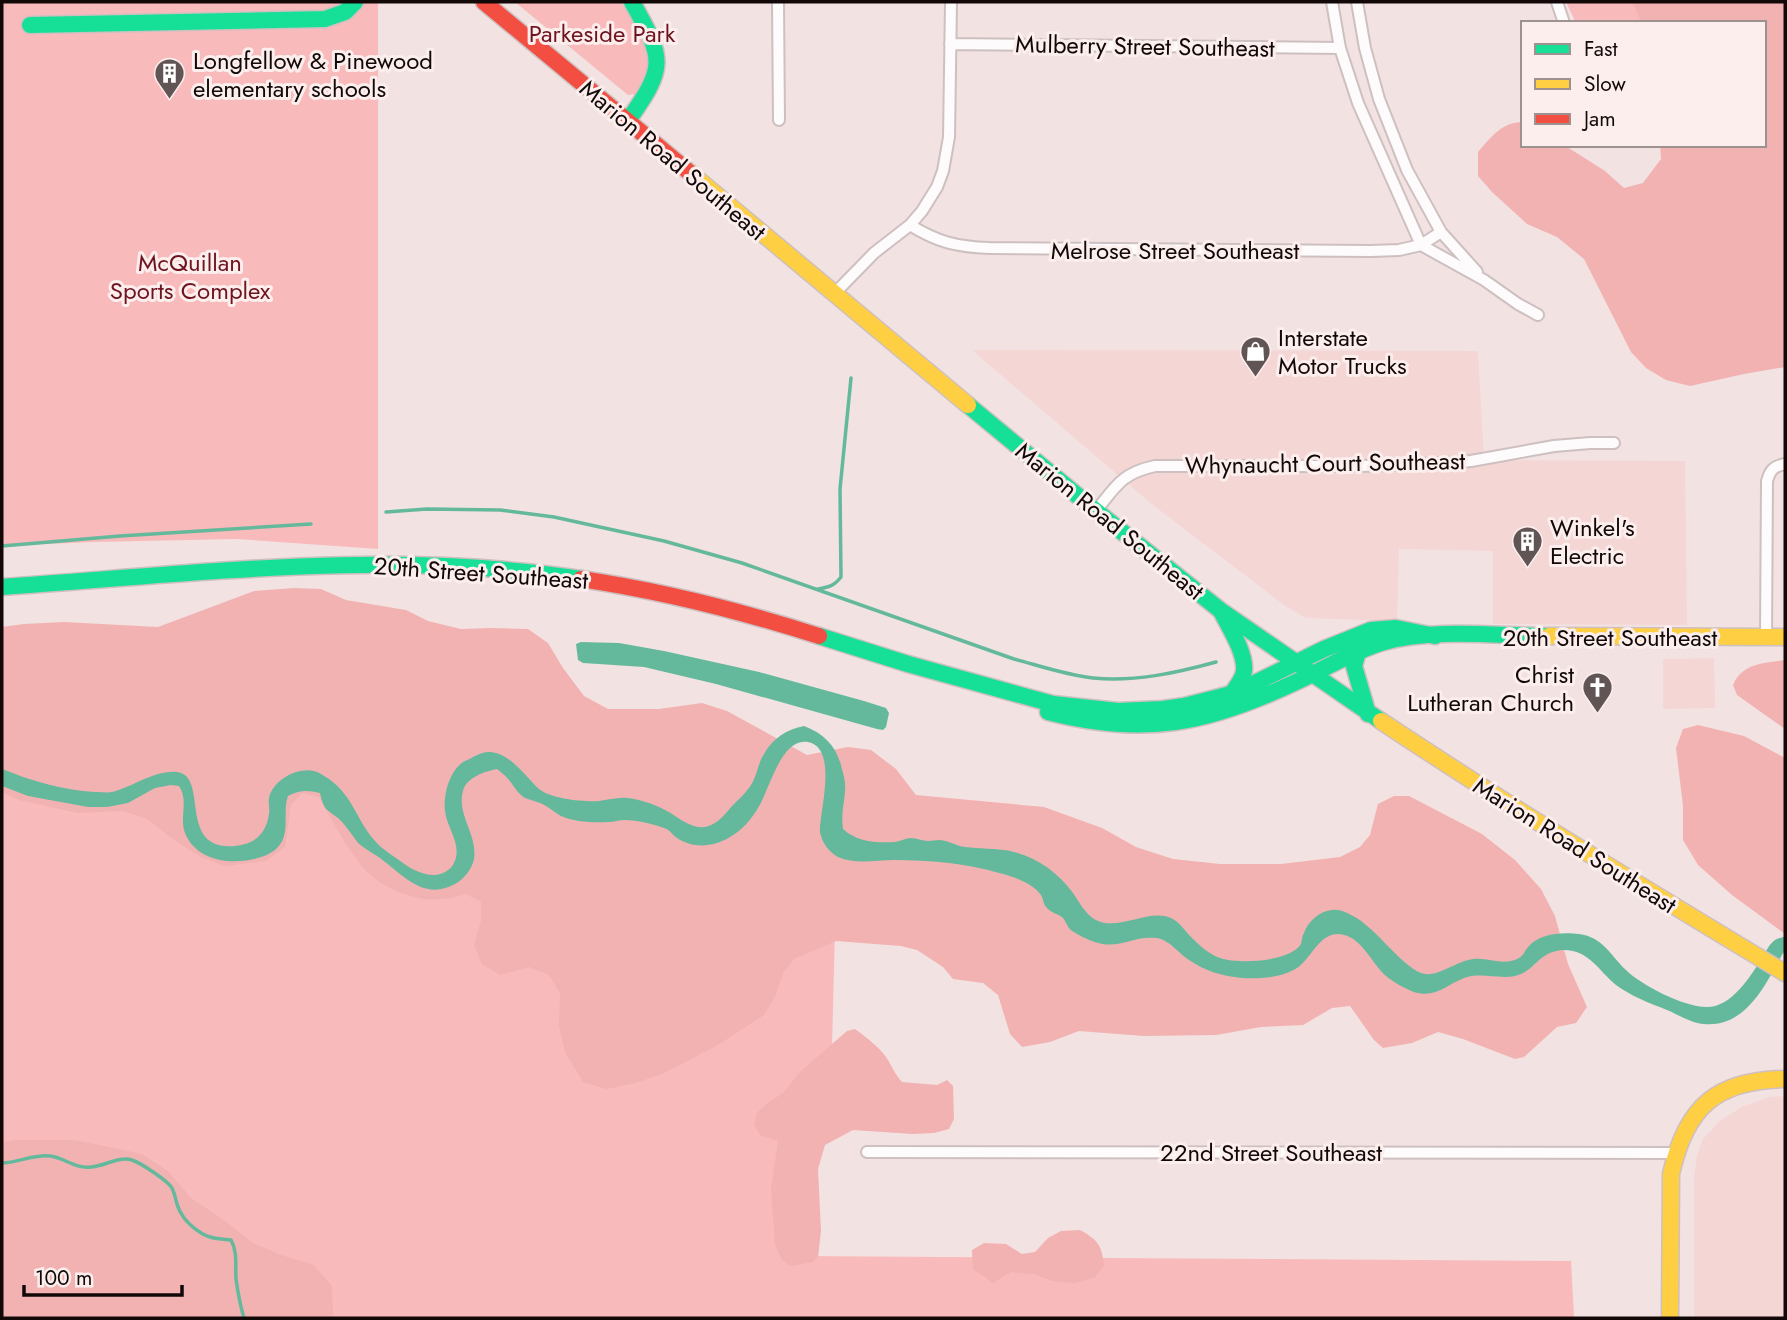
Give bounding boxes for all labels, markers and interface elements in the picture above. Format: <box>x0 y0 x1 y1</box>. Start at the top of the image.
park label: Parkeside Park <box>529 16 676 51</box>
legend <box>1521 21 1766 147</box>
street label: Mulberry Street Southeast <box>1015 26 1275 66</box>
text: Fast <box>1584 34 1617 64</box>
place label: Longfellow & Pinewood elementary schools <box>193 43 433 106</box>
building icon: Longfellow & Pinewood elementary schools <box>153 57 187 101</box>
text: Slow <box>1584 69 1626 99</box>
street label: Marion Road Southeast <box>572 71 774 249</box>
text: Jam <box>1581 104 1616 134</box>
street label: Melrose Street Southeast <box>1051 233 1300 268</box>
park label: McQuillan Sports Complex <box>110 245 271 308</box>
place label: Interstate Motor Trucks <box>1278 320 1407 383</box>
shop icon: Interstate Motor Trucks <box>1238 334 1272 378</box>
street label: Marion Road Southeast <box>1008 434 1212 608</box>
street label: Whynaucht Court Southeast <box>1184 443 1466 483</box>
place label: Winkel's Electric <box>1550 510 1635 573</box>
building icon: Winkel's Electric <box>1510 524 1544 568</box>
street label: 20th Street Southeast <box>373 548 590 598</box>
street label: 20th Street Southeast <box>1503 620 1718 655</box>
place label: Christ Lutheran Church <box>1407 657 1574 720</box>
church icon: Christ Lutheran Church <box>1580 671 1614 715</box>
street label: Marion Road Southeast <box>1467 768 1684 922</box>
street label: 22nd Street Southeast <box>1160 1135 1382 1170</box>
scale bar <box>24 1254 182 1298</box>
text: 100 m <box>35 1263 92 1293</box>

